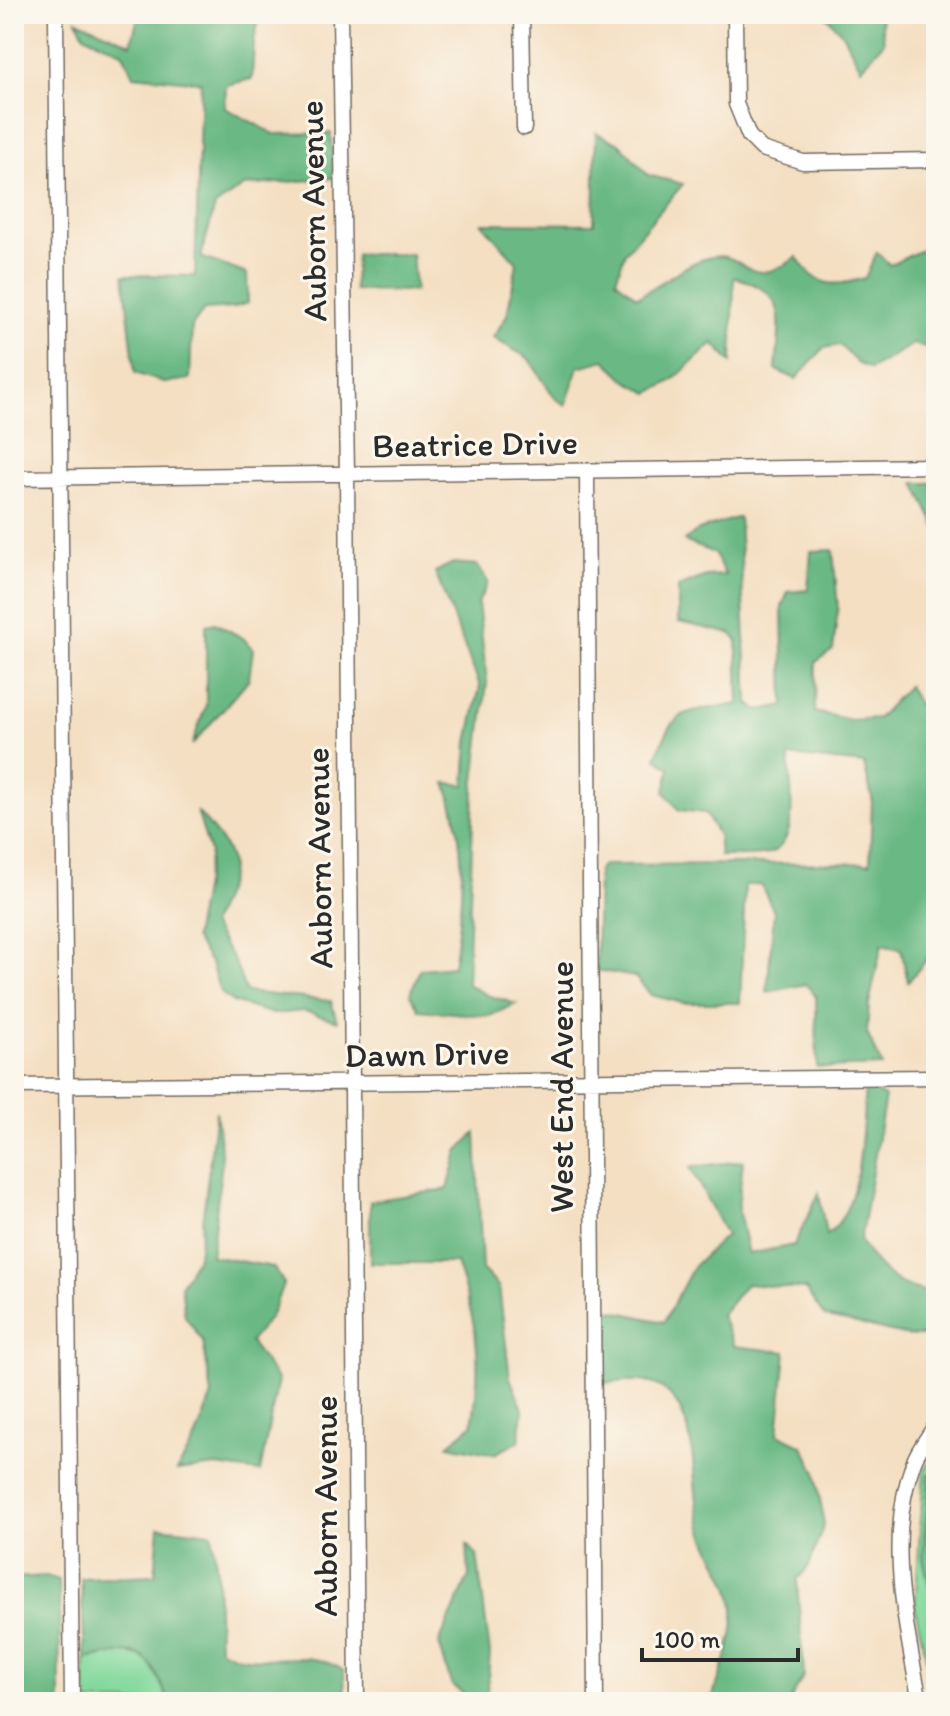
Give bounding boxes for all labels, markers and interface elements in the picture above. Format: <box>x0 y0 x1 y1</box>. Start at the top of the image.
street label: Auborn Avenue <box>291 100 335 322</box>
street label: Beatrice Drive <box>372 422 578 466</box>
street label: Auborn Avenue <box>297 747 341 969</box>
street label: West End Avenue <box>541 961 582 1213</box>
street label: Dawn Drive <box>344 1032 510 1076</box>
street label: Auborn Avenue <box>305 1395 346 1617</box>
scale bar <box>642 1612 798 1662</box>
text: 100 m <box>654 1625 720 1654</box>

